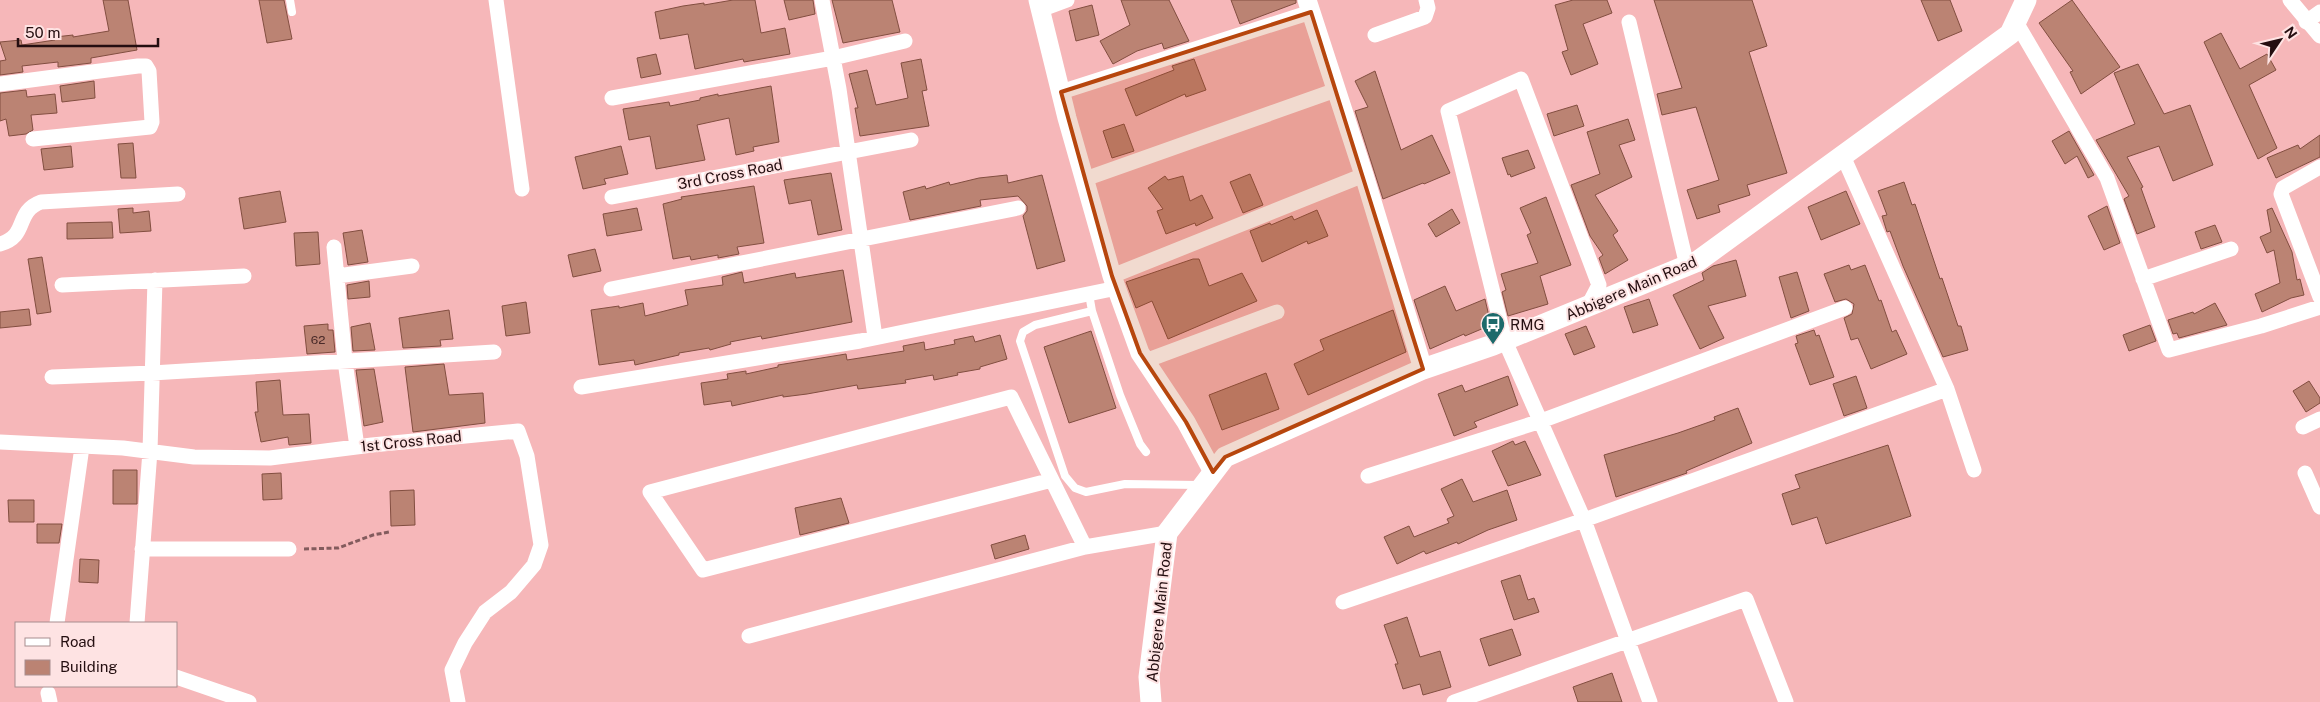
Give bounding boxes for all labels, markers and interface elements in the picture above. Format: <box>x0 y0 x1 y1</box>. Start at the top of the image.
scale bar <box>18 15 158 47</box>
north arrow <box>2255 15 2305 65</box>
text: N <box>2281 23 2300 42</box>
text: 50 m <box>25 24 60 41</box>
street label: 3rd Cross Road <box>676 155 784 193</box>
street label: Abbigere Main Road <box>1563 253 1699 323</box>
bus stop icon: RMG <box>1480 311 1506 345</box>
place label: RMG <box>1510 316 1544 333</box>
house number: 62 <box>311 333 325 347</box>
street label: 1st Cross Road <box>359 427 463 455</box>
street label: Abbigere Main Road <box>1143 541 1175 683</box>
legend <box>15 622 178 687</box>
text: Road <box>60 633 96 650</box>
text: Building <box>60 658 118 675</box>

